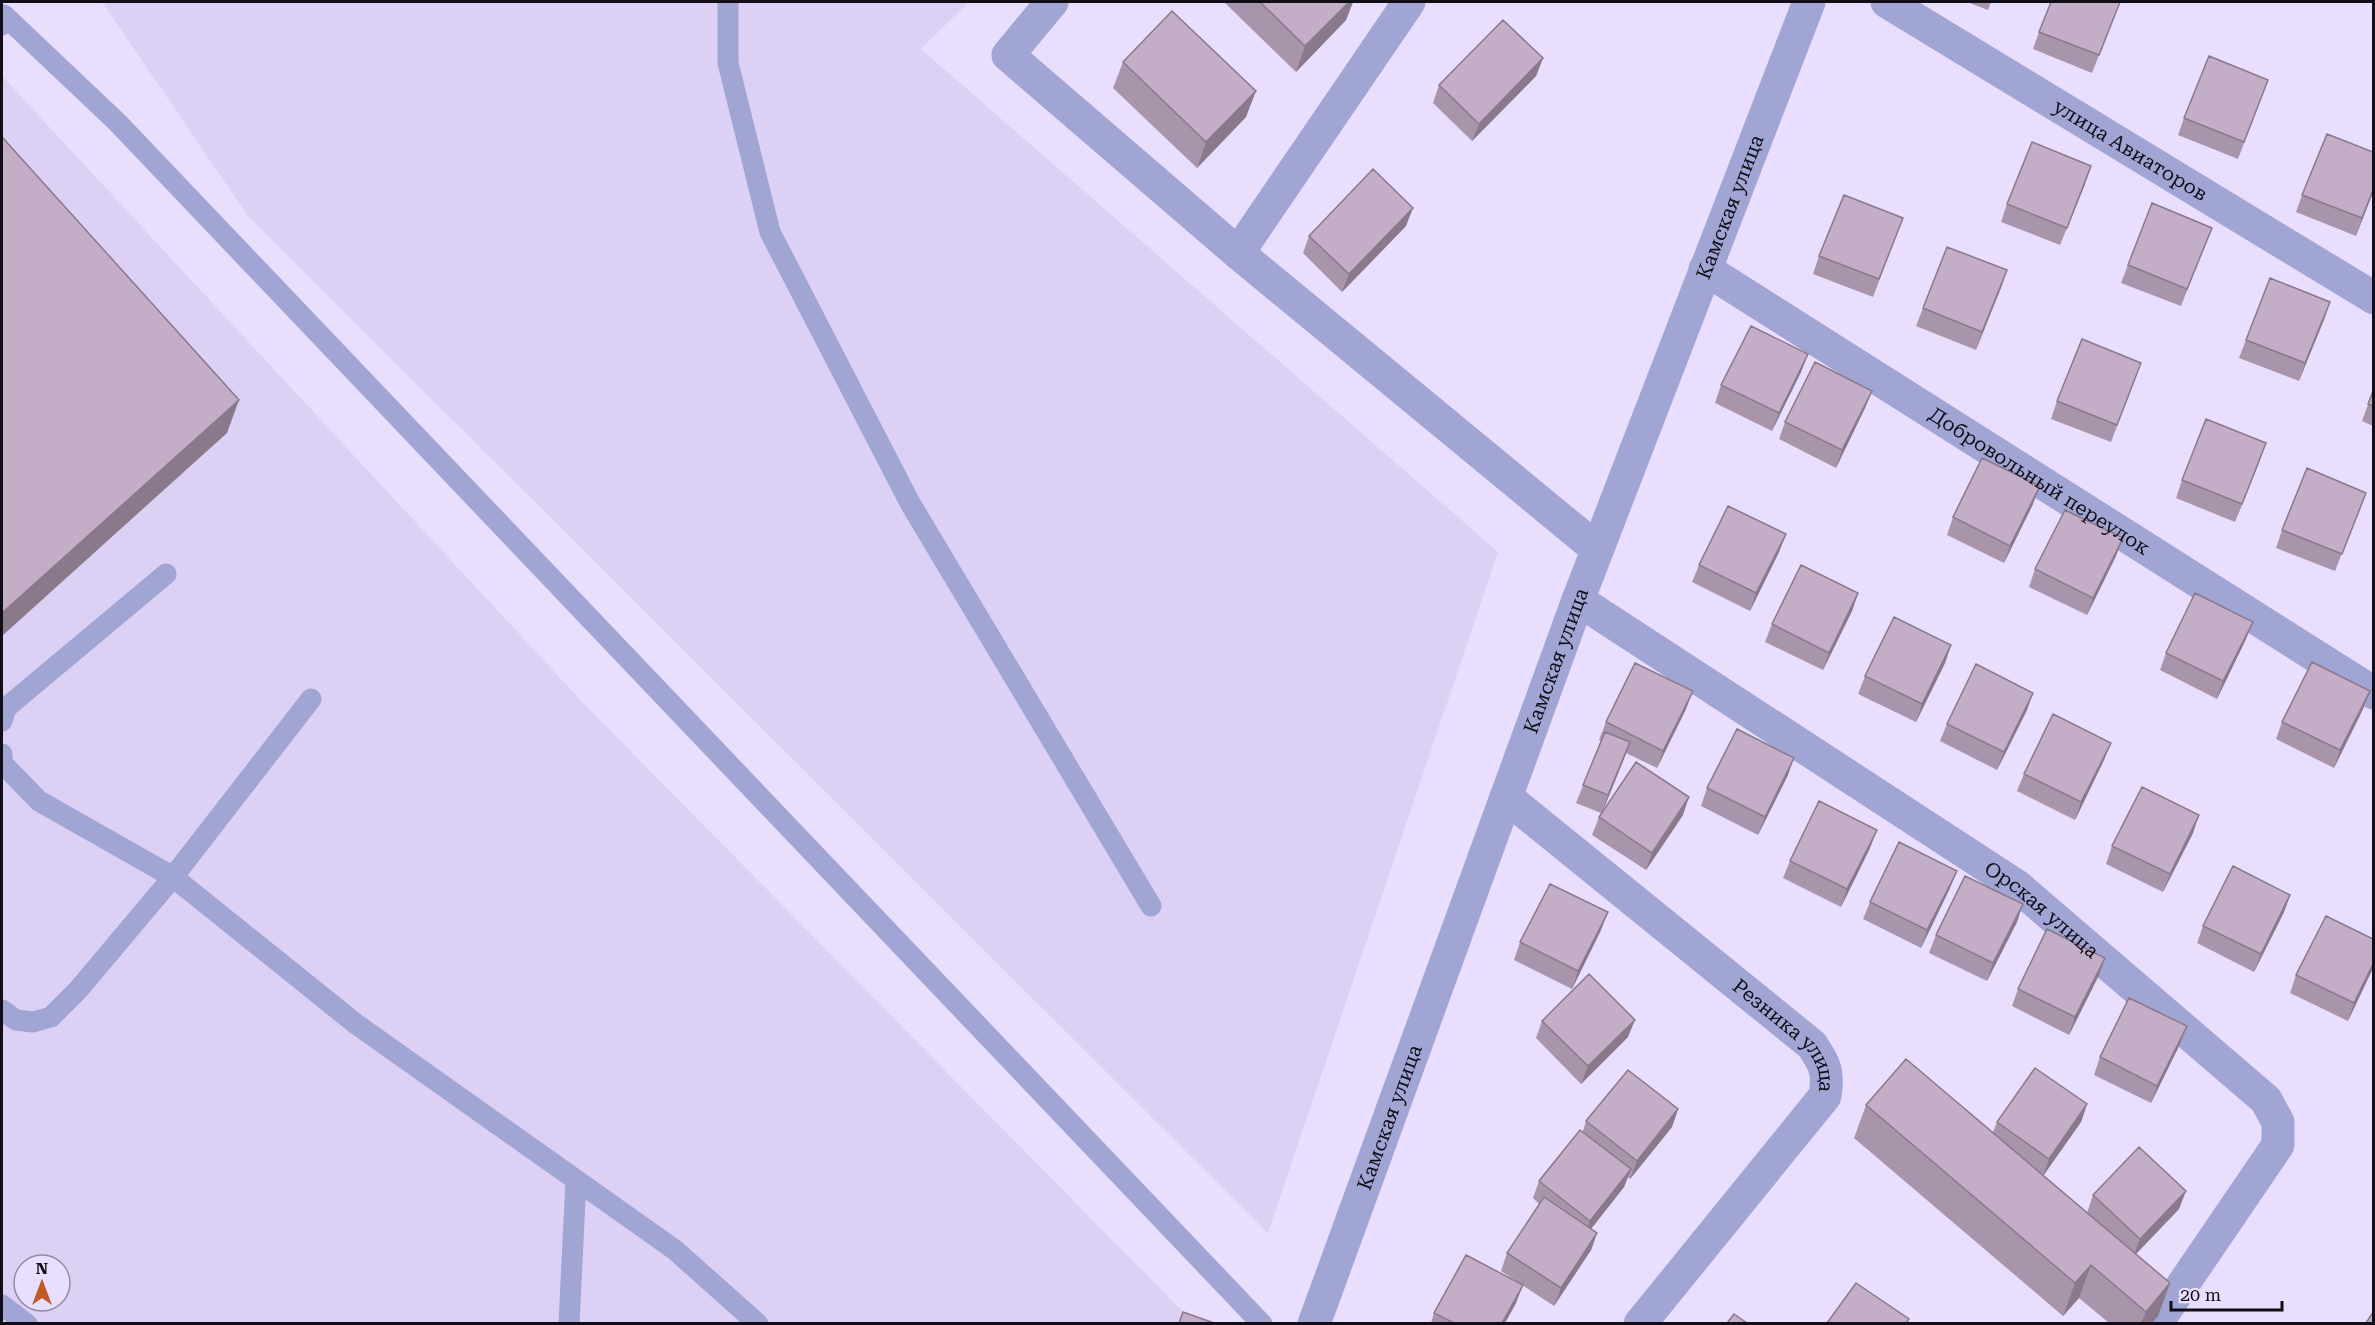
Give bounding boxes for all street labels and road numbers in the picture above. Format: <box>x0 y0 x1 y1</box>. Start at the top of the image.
street label: улица Авиаторов <box>2049 94 2212 206</box>
street label: Камская улица <box>1691 131 1769 283</box>
street label: Добровольный переулок <box>1924 402 2155 560</box>
street label: Камская улица <box>1518 585 1594 737</box>
street label: Орская улица <box>1980 856 2104 963</box>
street label: Резника улица <box>1728 974 1839 1093</box>
street label: Камская улица <box>1352 1041 1427 1193</box>

